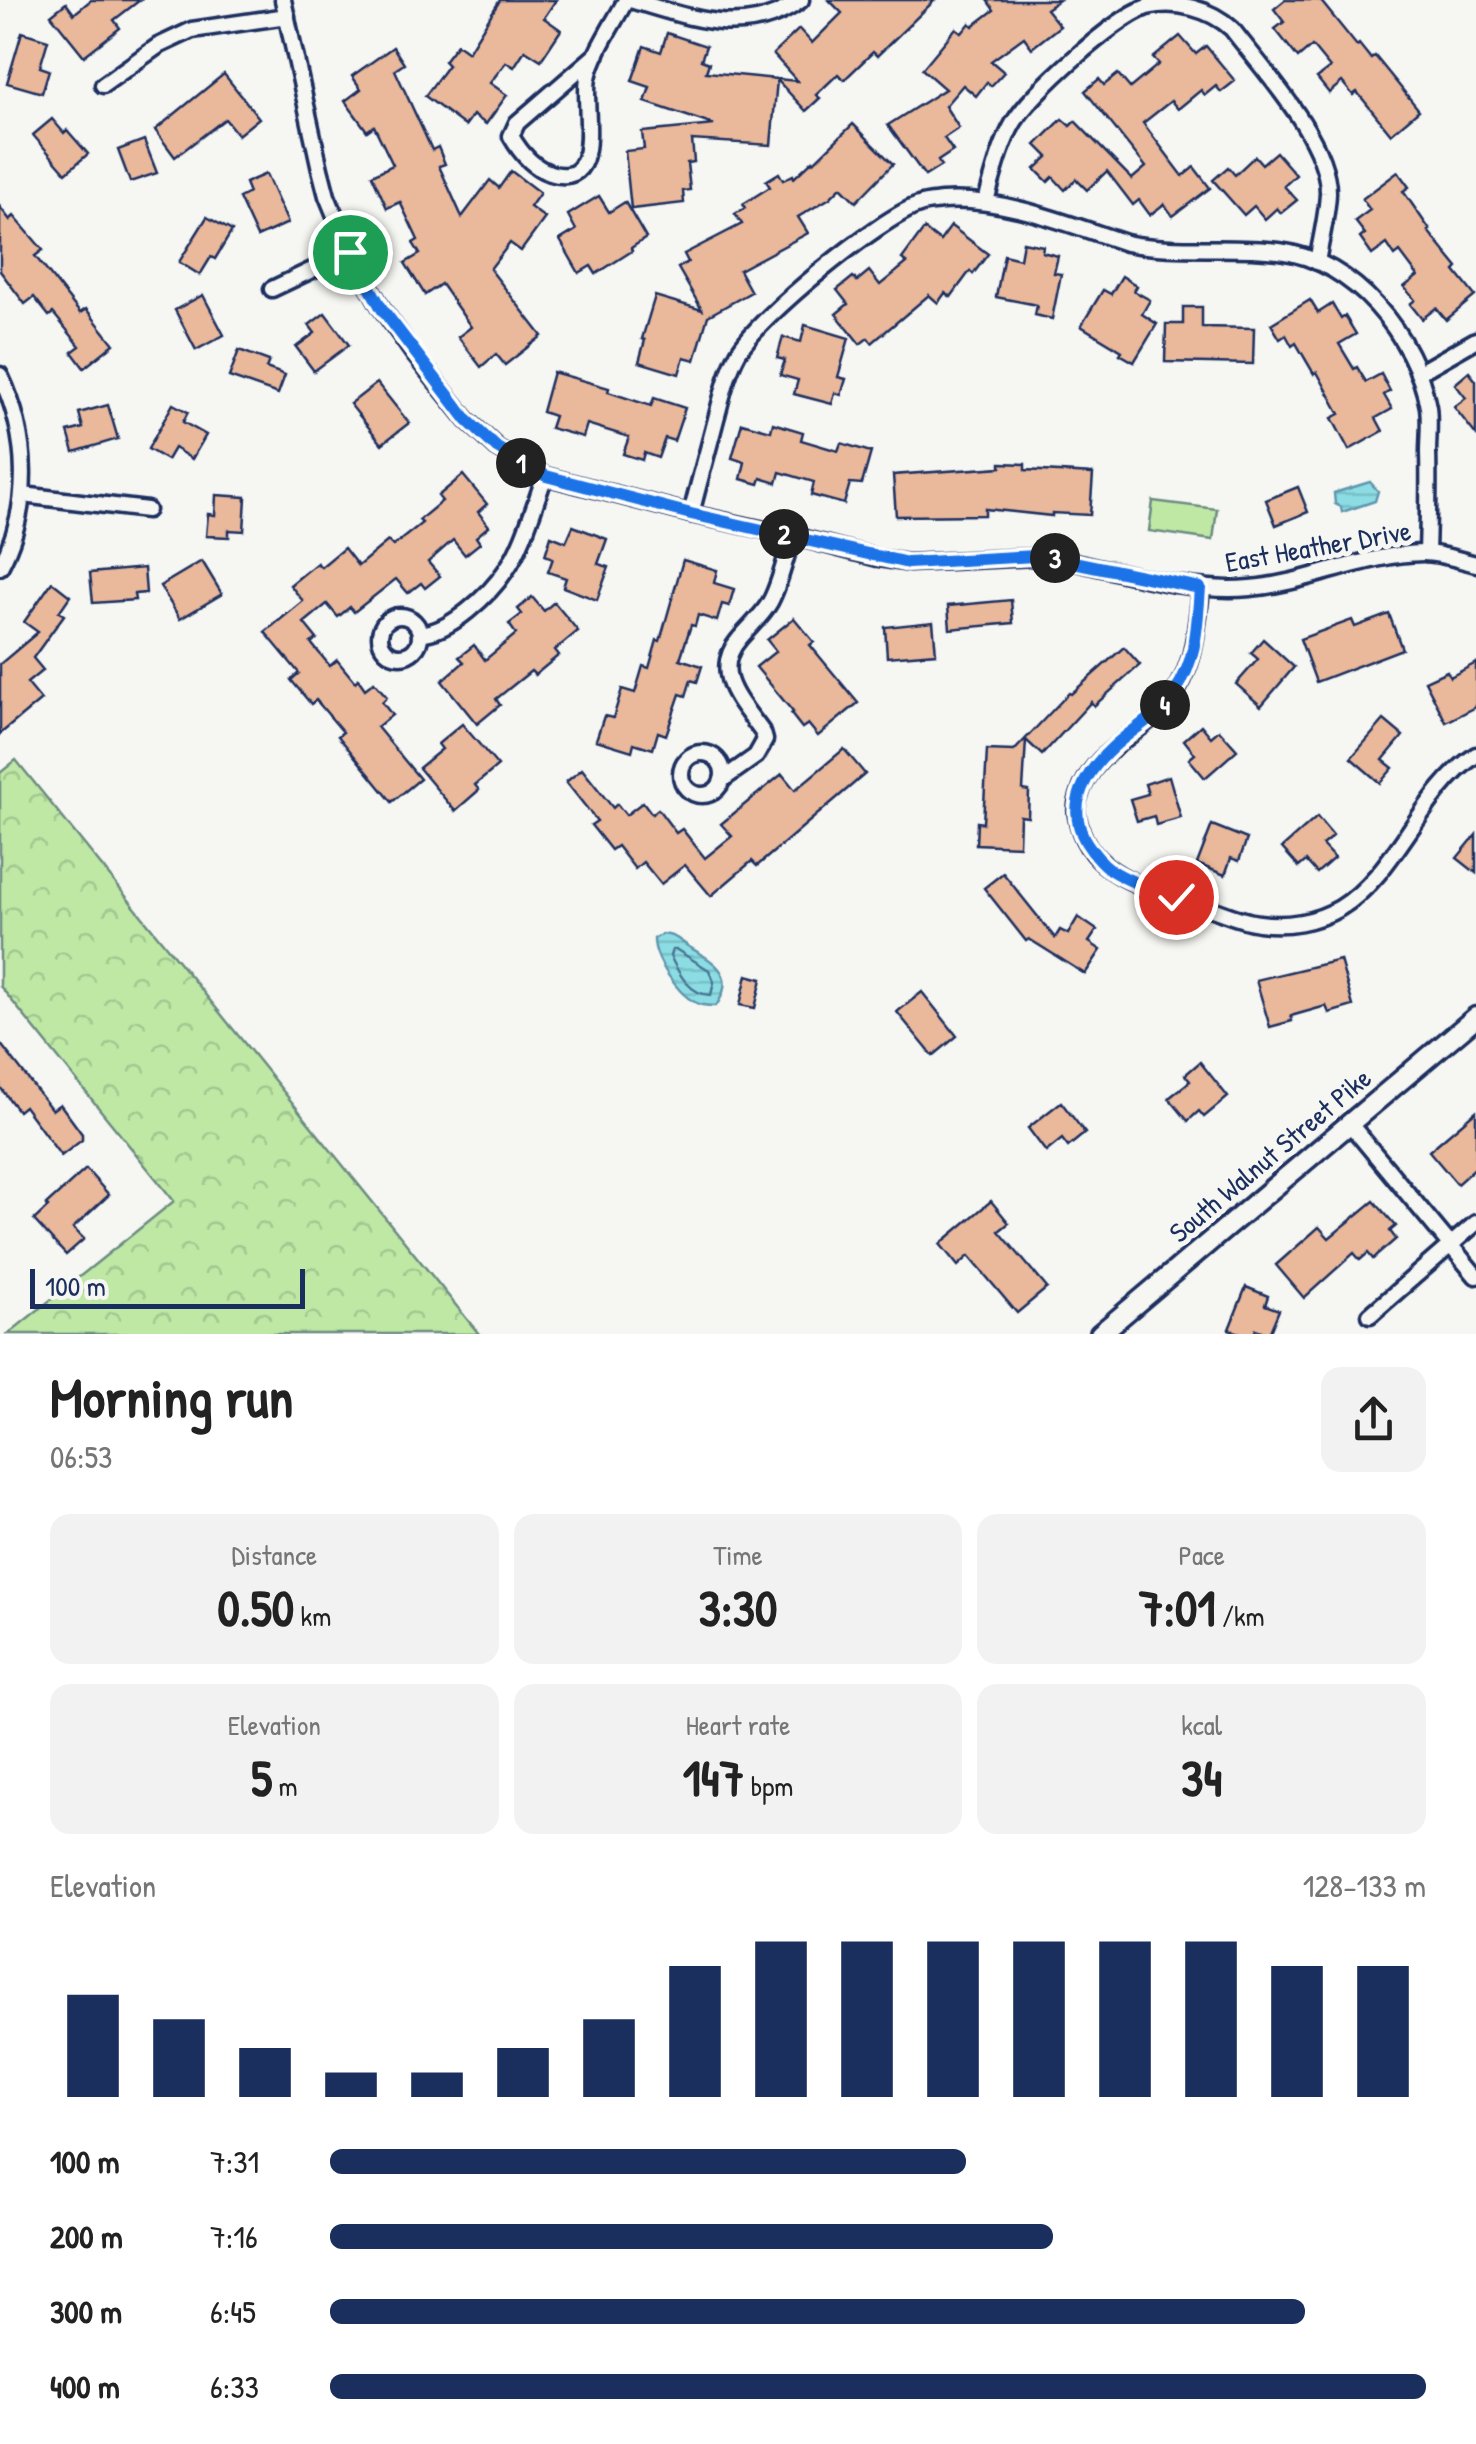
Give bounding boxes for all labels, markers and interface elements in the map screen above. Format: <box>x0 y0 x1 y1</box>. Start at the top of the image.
pin <box>308 210 393 295</box>
icon: arrive <box>323 225 378 280</box>
pin: 1 <box>496 438 546 488</box>
text: 1 <box>516 444 526 482</box>
pin: 2 <box>759 509 809 559</box>
street label: East Heather Drive <box>1222 511 1414 581</box>
text: 2 <box>777 515 791 553</box>
pin: 3 <box>1030 533 1080 583</box>
text: 3 <box>1049 539 1061 577</box>
pin: 4 <box>1140 680 1190 730</box>
text: 4 <box>1160 686 1170 724</box>
pin <box>1134 855 1219 940</box>
icon: check <box>1149 870 1204 925</box>
street label: South Walnut Street Pike <box>1161 1059 1379 1251</box>
scale bar <box>30 1264 305 1308</box>
text: 100 m <box>45 1267 106 1305</box>
text: Morning run <box>50 1360 293 1434</box>
button: share <box>1321 1367 1426 1472</box>
text: 06:53 <box>50 1435 112 1478</box>
text: Distance <box>232 1536 317 1574</box>
text: Time <box>713 1536 763 1574</box>
text: Pace <box>1178 1536 1225 1574</box>
text: 0.50 <box>217 1574 294 1642</box>
text: 3:30 <box>699 1574 777 1642</box>
text: 7:01 <box>1139 1574 1216 1642</box>
text: km <box>294 1597 331 1635</box>
text: /km <box>1216 1597 1265 1635</box>
text: Elevation <box>228 1706 321 1744</box>
text: Heart rate <box>686 1706 790 1744</box>
text: kcal <box>1181 1706 1222 1744</box>
text: 5 <box>251 1744 272 1812</box>
text: 147 <box>683 1744 744 1812</box>
text: 34 <box>1181 1744 1222 1812</box>
text: m <box>272 1767 298 1805</box>
text: bpm <box>744 1767 793 1805</box>
text: Elevation <box>50 1864 156 1907</box>
text: 128–133 m <box>1303 1864 1426 1907</box>
text: 100 m <box>50 2140 119 2183</box>
text: 7:31 <box>210 2140 259 2183</box>
text: 200 m <box>50 2215 123 2258</box>
text: 7:16 <box>210 2215 258 2258</box>
text: 300 m <box>50 2290 122 2333</box>
text: 6:45 <box>210 2290 256 2333</box>
text: 400 m <box>50 2365 120 2408</box>
text: 6:33 <box>210 2365 259 2408</box>

